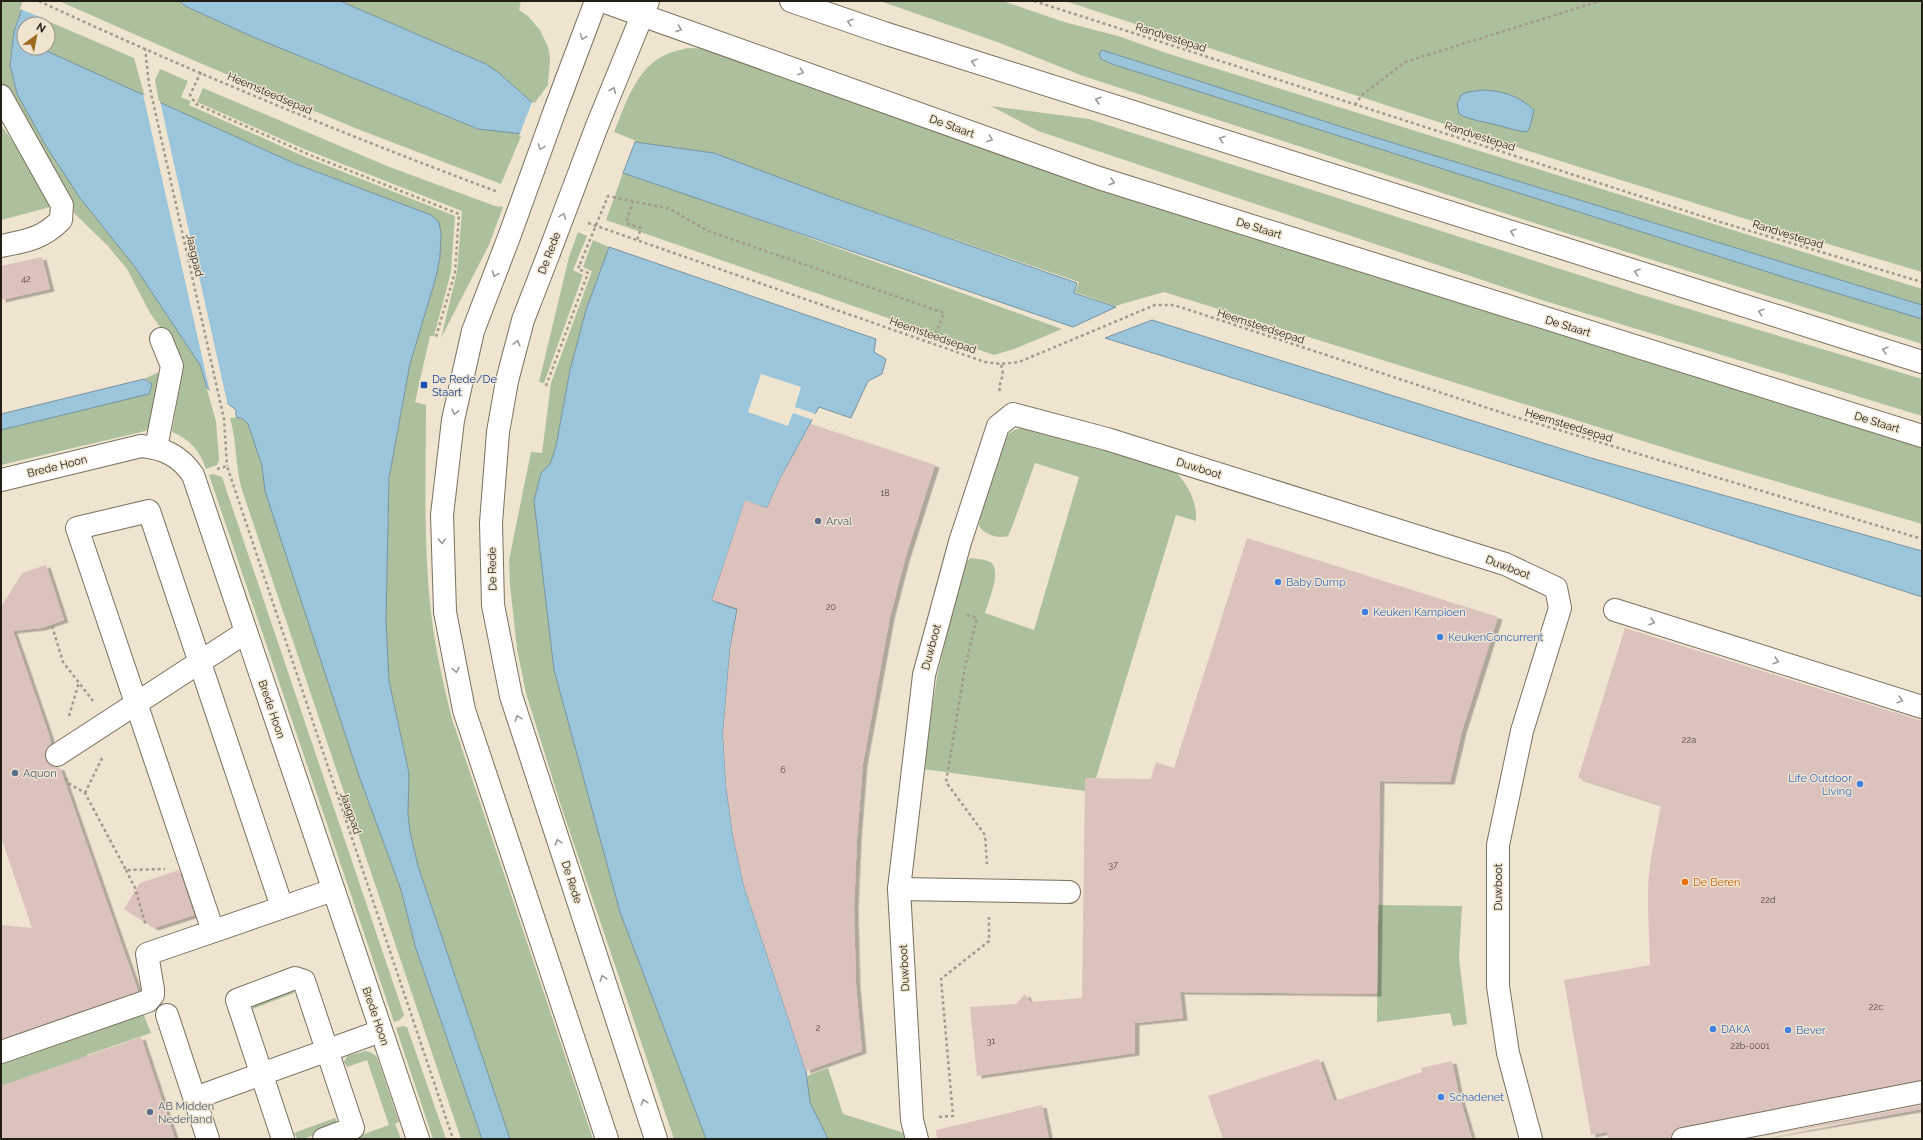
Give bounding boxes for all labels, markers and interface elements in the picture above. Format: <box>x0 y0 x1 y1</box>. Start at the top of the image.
north arrow <box>16 16 56 56</box>
one-way arrow <box>847 18 854 27</box>
text: N <box>34 20 48 36</box>
street label: Randvestepad <box>1134 20 1208 55</box>
one-way arrow <box>675 24 682 32</box>
one-way arrow <box>579 34 587 41</box>
one-way arrow <box>971 58 978 67</box>
one-way arrow <box>797 68 804 76</box>
street label: Heemsteedsepad <box>225 70 314 117</box>
one-way arrow <box>608 87 616 94</box>
one-way arrow <box>1095 97 1102 105</box>
street label: De Staart <box>928 112 976 141</box>
street label: Randvestepad <box>1443 119 1517 154</box>
one-way arrow <box>986 134 993 143</box>
one-way arrow <box>1219 135 1226 144</box>
one-way arrow <box>538 143 546 150</box>
one-way arrow <box>1109 177 1116 186</box>
one-way arrow <box>559 213 567 220</box>
street label: De Staart <box>1235 215 1283 242</box>
street label: Randvestepad <box>1751 218 1825 251</box>
one-way arrow <box>1510 228 1517 237</box>
street label: De Rede <box>536 230 564 276</box>
street label: Jaagpad <box>183 232 206 278</box>
one-way arrow <box>1633 268 1640 277</box>
one-way arrow <box>491 270 499 277</box>
house number: 42 <box>21 274 31 284</box>
street label: Heemsteedsepad <box>1216 306 1306 347</box>
one-way arrow <box>1757 308 1764 316</box>
street label: De Staart <box>1544 313 1592 340</box>
street label: Heemsteedsepad <box>888 314 978 356</box>
one-way arrow <box>512 340 521 347</box>
one-way arrow <box>1881 346 1888 355</box>
place label: De Rede/De Staart <box>432 373 497 399</box>
marker: De Rede/De Staart <box>419 380 429 390</box>
street label: Heemsteedsepad <box>1523 406 1614 445</box>
one-way arrow <box>451 409 459 415</box>
street label: De Staart <box>1853 409 1901 436</box>
street label: Brede Hoon <box>26 453 88 480</box>
street label: Duwboot <box>1175 455 1223 482</box>
house number: 18 <box>880 488 890 498</box>
place label: Arval <box>826 515 852 528</box>
marker: Arval <box>813 516 823 526</box>
one-way arrow <box>438 538 447 544</box>
street label: De Rede <box>486 546 499 591</box>
street label: Duwboot <box>1484 553 1532 582</box>
place label: Baby Dump <box>1286 576 1346 589</box>
marker: Baby Dump <box>1273 577 1283 587</box>
house number: 20 <box>826 602 837 612</box>
place label: Keuken Kampioen <box>1373 606 1466 619</box>
marker: Keuken Kampioen <box>1360 607 1370 617</box>
one-way arrow <box>1648 617 1655 626</box>
street label: Duwboot <box>919 623 944 671</box>
place label: KeukenConcurrent <box>1448 631 1544 644</box>
marker: KeukenConcurrent <box>1435 632 1445 642</box>
one-way arrow <box>1772 656 1779 665</box>
one-way arrow <box>451 667 460 673</box>
street label: Brede Hoon <box>255 678 288 740</box>
one-way arrow <box>1896 695 1903 704</box>
one-way arrow <box>514 715 523 722</box>
house number: 22a <box>1682 735 1696 745</box>
house number: 6 <box>780 765 786 775</box>
place label: Aquon <box>23 767 57 780</box>
marker: Aquon <box>10 768 20 778</box>
place label: Life Outdoor Living <box>1788 772 1852 798</box>
marker: Life Outdoor Living <box>1855 779 1865 789</box>
street label: Jaagpad <box>337 790 364 836</box>
one-way arrow <box>555 838 563 845</box>
street label: De Rede <box>559 859 585 906</box>
house number: 37 <box>1108 860 1118 870</box>
street label: Duwboot <box>1492 863 1505 910</box>
place label: De Beren <box>1693 876 1740 889</box>
marker: De Beren <box>1680 877 1690 887</box>
house number: 22d <box>1761 895 1776 905</box>
street label: Duwboot <box>897 944 912 992</box>
one-way arrow <box>600 975 608 982</box>
street label: Brede Hoon <box>359 985 392 1047</box>
house number: 22c <box>1869 1002 1883 1012</box>
house number: 2 <box>816 1023 821 1033</box>
place label: DAKA <box>1721 1023 1751 1036</box>
marker: DAKA <box>1708 1024 1718 1034</box>
place label: Bever <box>1796 1024 1826 1037</box>
marker: Bever <box>1783 1025 1793 1035</box>
house number: 31 <box>987 1036 995 1046</box>
house number: 22b-0001 <box>1730 1041 1770 1051</box>
place label: Schadenet <box>1449 1091 1504 1104</box>
marker: Schadenet <box>1436 1092 1446 1102</box>
one-way arrow <box>640 1099 649 1106</box>
place label: AB Midden Nederland <box>158 1100 214 1126</box>
marker: AB Midden Nederland <box>145 1107 155 1117</box>

